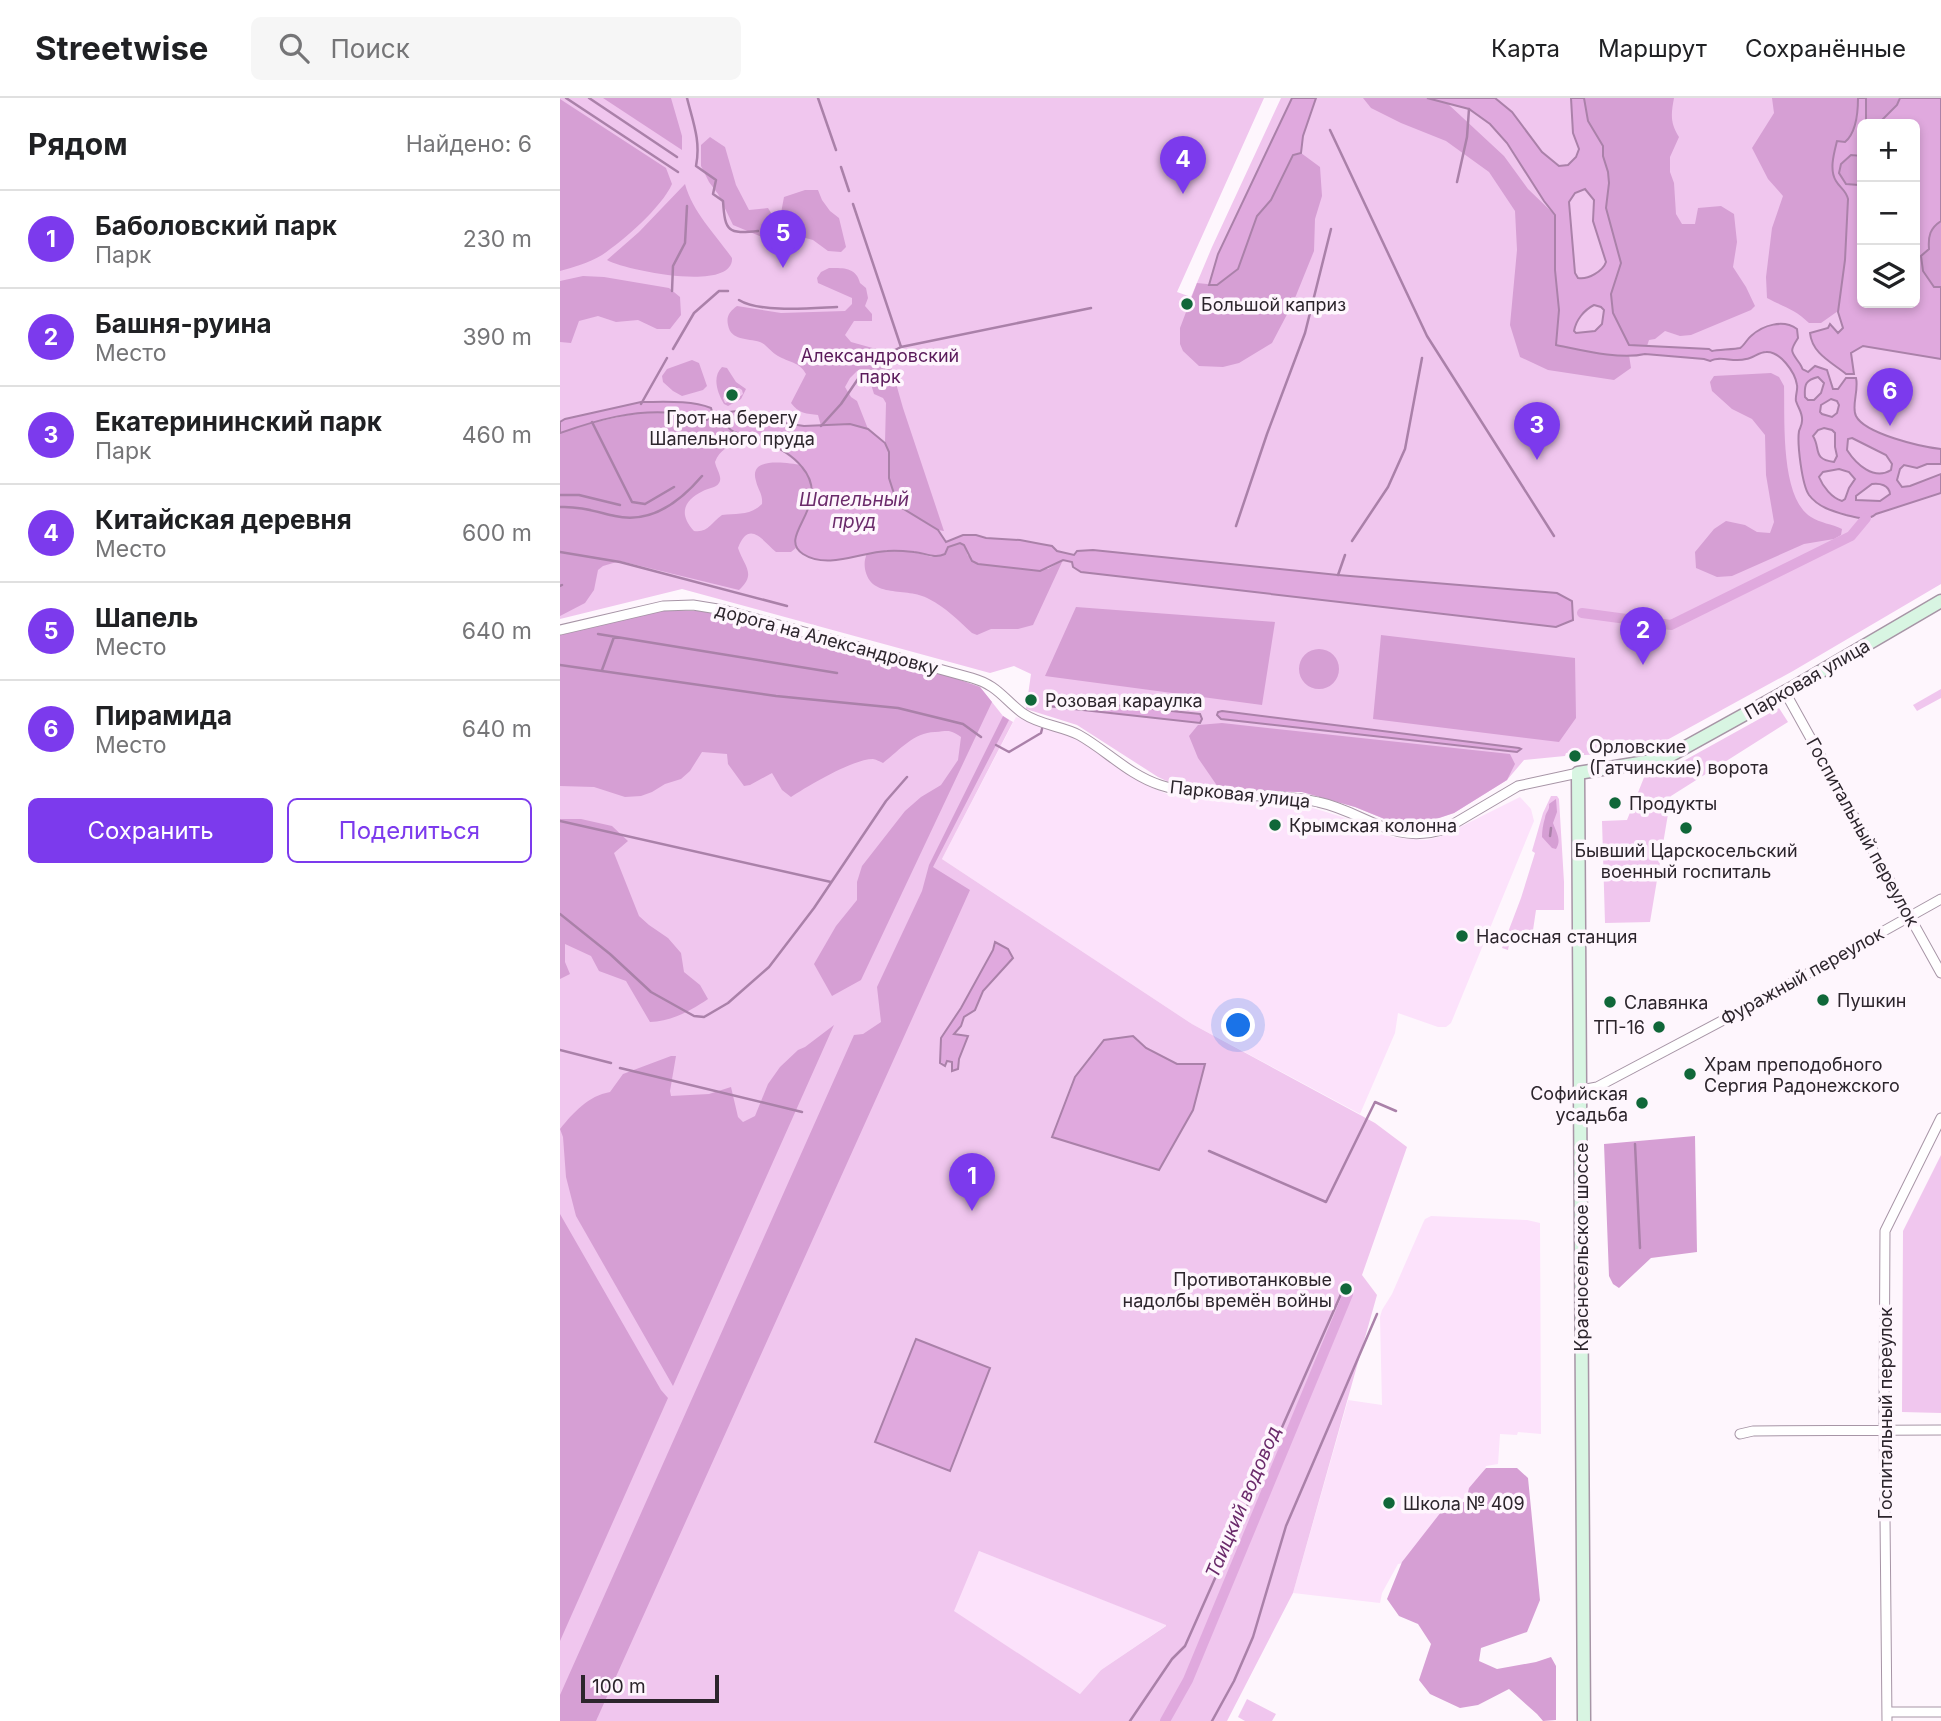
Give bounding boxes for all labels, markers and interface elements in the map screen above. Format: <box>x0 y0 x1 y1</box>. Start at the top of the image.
search box <box>251 17 741 80</box>
text: Streetwise <box>35 28 209 68</box>
icon: search <box>275 29 313 67</box>
text: Поиск <box>331 33 410 64</box>
text: Карта <box>1491 34 1560 63</box>
text: Маршрут <box>1598 34 1707 63</box>
text: Сохранённые <box>1745 34 1906 63</box>
map controls <box>1857 119 1920 308</box>
button: + <box>1857 119 1920 182</box>
text: Рядом <box>28 126 128 162</box>
text: Найдено: 6 <box>406 130 532 158</box>
pin: 4 <box>1160 136 1206 194</box>
button: − <box>1857 182 1920 245</box>
text: Баболовский парк <box>95 210 337 241</box>
pin: 5 <box>760 210 806 268</box>
text: 1 <box>46 225 56 253</box>
text: 230 m <box>463 225 532 253</box>
text: Парк <box>95 241 152 269</box>
button: layers <box>1857 245 1920 308</box>
place label: Большой каприз <box>1201 294 1346 315</box>
marker: Большой каприз <box>1179 296 1195 312</box>
text: Башня-руина <box>95 308 272 339</box>
text: 2 <box>44 323 58 351</box>
text: 390 m <box>462 323 532 351</box>
text: Место <box>95 339 166 367</box>
park label: Александровский парк <box>801 345 959 387</box>
pin: 6 <box>1867 368 1913 426</box>
marker: Грот на берегу Шапельного пруда <box>724 387 740 403</box>
pin: 3 <box>1514 402 1560 460</box>
text: Екатерининский парк <box>95 406 382 437</box>
place label: Грот на берегу Шапельного пруда <box>649 407 815 449</box>
text: 3 <box>44 421 58 449</box>
text: 460 m <box>462 421 532 449</box>
text: Парк <box>95 437 152 465</box>
water label: Шапельный пруд <box>799 488 909 533</box>
text: Китайская деревня <box>95 504 352 535</box>
text: 4 <box>43 519 59 547</box>
text: 600 m <box>462 519 532 547</box>
text: Место <box>95 535 166 563</box>
street label: дорога на Александровку <box>713 599 941 679</box>
text: Шапель <box>95 602 198 633</box>
pin: 2 <box>1620 607 1666 665</box>
text: 5 <box>44 617 58 645</box>
text: 640 m <box>462 617 532 645</box>
text: Место <box>95 633 166 661</box>
street label: Парковая улица <box>1741 635 1873 723</box>
place label: Розовая караулка <box>1045 690 1203 711</box>
marker: Розовая караулка <box>1023 692 1039 708</box>
text: Пирамида <box>95 700 232 731</box>
text: 6 <box>44 715 58 743</box>
text: 640 m <box>462 715 532 743</box>
text: Место <box>95 731 166 759</box>
street label: Госпитальный переулок <box>1802 734 1924 930</box>
place label: Орловские (Гатчинские) ворота <box>1589 736 1769 778</box>
marker: Орловские (Гатчинские) ворота <box>1567 748 1583 764</box>
street label: Парковая улица <box>1169 776 1311 812</box>
place label: Продукты <box>1629 793 1717 814</box>
marker: Продукты <box>1607 795 1623 811</box>
button: Сохранить <box>28 798 273 863</box>
button: Поделиться <box>287 798 532 863</box>
place label: Крымская колонна <box>1289 815 1457 836</box>
marker: Крымская колонна <box>1267 817 1283 833</box>
marker: Бывший Царскосельский военный госпиталь <box>1678 820 1694 836</box>
place label: Бывший Царскосельский военный госпиталь <box>1574 840 1798 882</box>
street label: Фуражный переулок <box>1717 922 1887 1030</box>
place label: Насосная станция <box>1476 926 1637 947</box>
marker: Насосная станция <box>1454 928 1470 944</box>
place label: Пушкин <box>1837 990 1906 1011</box>
place label: Славянка <box>1624 992 1708 1013</box>
marker: Пушкин <box>1815 992 1831 1008</box>
marker: Славянка <box>1602 994 1618 1010</box>
your location <box>1221 1008 1255 1042</box>
place label: ТП-16 <box>1593 1017 1645 1038</box>
marker: ТП-16 <box>1651 1019 1667 1035</box>
place label: Храм преподобного Сергия Радонежского <box>1704 1054 1900 1096</box>
marker: Храм преподобного Сергия Радонежского <box>1682 1066 1698 1082</box>
place label: Софийская усадьба <box>1530 1083 1628 1125</box>
marker: Софийская усадьба <box>1634 1095 1650 1111</box>
street label: Красносельское шоссе <box>1571 1143 1592 1351</box>
pin: 1 <box>949 1153 995 1211</box>
place label: Противотанковые надолбы времён войны <box>1123 1269 1332 1311</box>
marker: Противотанковые надолбы времён войны <box>1338 1281 1354 1297</box>
street label: Госпитальный переулок <box>1875 1307 1896 1519</box>
water label: Таицкий водовод <box>1201 1423 1285 1581</box>
place label: Школа № 409 <box>1403 1493 1525 1514</box>
marker: Школа № 409 <box>1381 1495 1397 1511</box>
scale bar <box>581 1672 719 1704</box>
text: 100 m <box>592 1675 646 1698</box>

